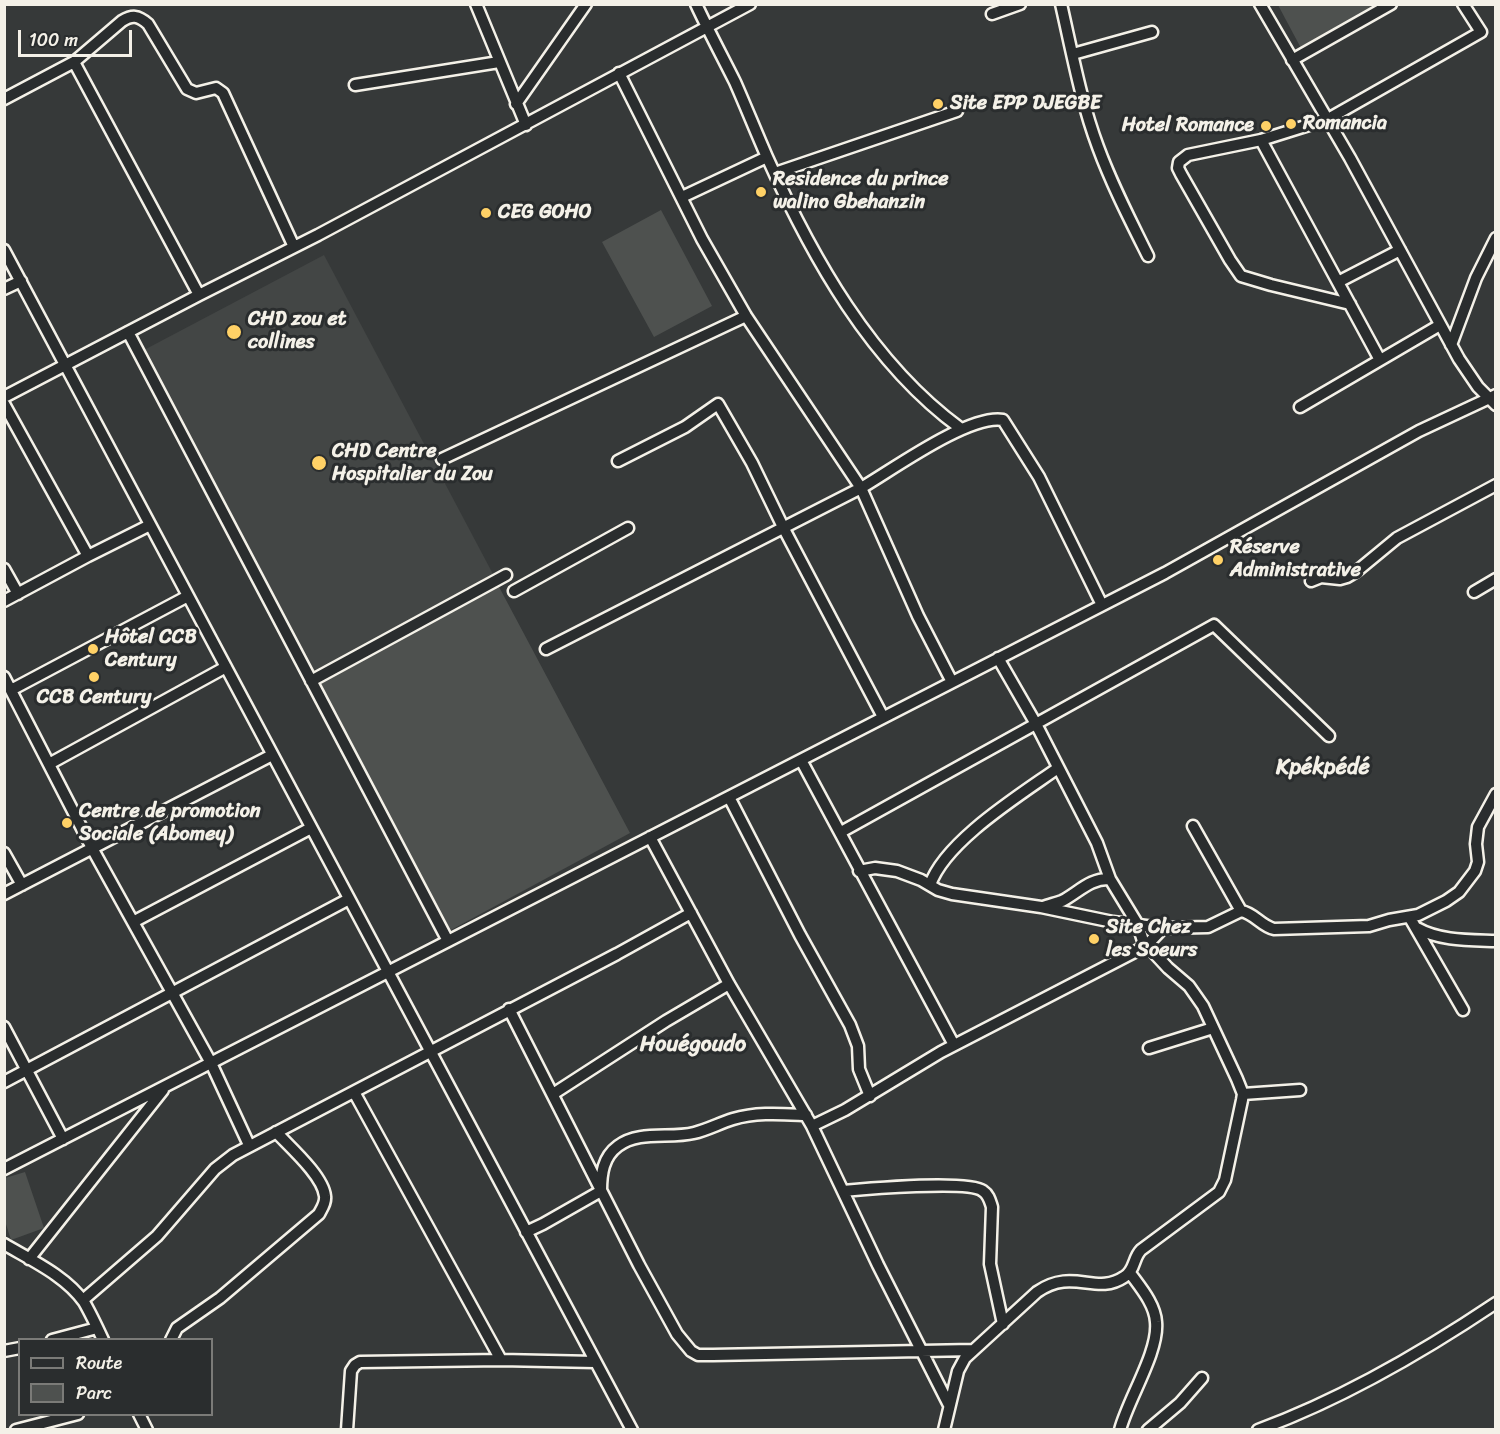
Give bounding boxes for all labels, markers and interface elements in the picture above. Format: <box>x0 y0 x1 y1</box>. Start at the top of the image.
scale bar <box>21 18 135 56</box>
text: 100 m <box>29 24 78 56</box>
place label: Site EPP DJEGBE <box>950 92 1101 116</box>
marker: Site EPP DJEGBE <box>931 97 945 111</box>
place label: Romancia <box>1303 112 1387 136</box>
place label: Hotel Romance <box>1122 114 1254 138</box>
marker: Romancia <box>1284 117 1298 131</box>
marker: Hotel Romance <box>1259 119 1273 133</box>
place label: Residence du prince walino Gbehanzin <box>773 168 948 215</box>
marker: Residence du prince walino Gbehanzin <box>754 185 768 199</box>
place label: CEG GOHO <box>498 201 592 225</box>
marker: CEG GOHO <box>479 206 493 220</box>
place label: CHD zou et collines <box>248 308 346 355</box>
marker: CHD zou et collines <box>225 323 243 341</box>
place label: CHD Centre Hospitalier du Zou <box>332 440 493 487</box>
marker: CHD Centre Hospitalier du Zou <box>310 454 328 472</box>
place label: Réserve Administrative <box>1230 536 1361 583</box>
marker: Réserve Administrative <box>1211 553 1225 567</box>
place label: Hôtel CCB Century <box>105 626 197 673</box>
marker: Hôtel CCB Century <box>86 642 100 656</box>
marker: CCB Century <box>87 670 101 684</box>
place label: CCB Century <box>37 686 151 710</box>
district label: Kpékpédé <box>1276 755 1370 781</box>
place label: Centre de promotion Sociale (Abomey) <box>79 800 261 847</box>
marker: Centre de promotion Sociale (Abomey) <box>60 816 74 830</box>
place label: Site Chez les Soeurs <box>1106 916 1197 963</box>
marker: Site Chez les Soeurs <box>1087 932 1101 946</box>
district label: Houégoudo <box>640 1032 746 1058</box>
legend <box>18 1338 213 1416</box>
text: Route <box>76 1347 122 1379</box>
text: Parc <box>76 1377 112 1409</box>

